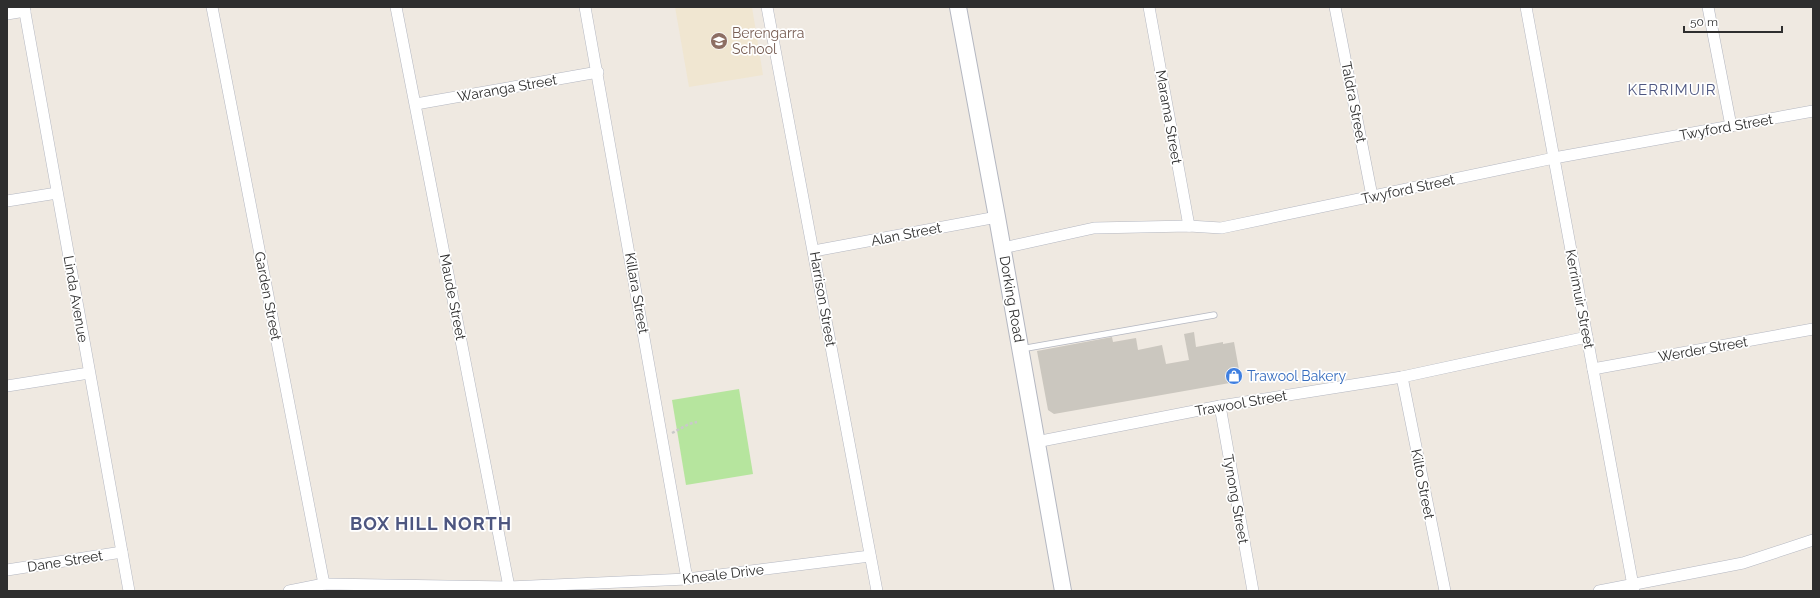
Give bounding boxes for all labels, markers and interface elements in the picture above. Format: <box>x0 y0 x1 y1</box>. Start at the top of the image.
scale bar <box>1684 8 1782 34</box>
text: 50 m <box>1690 15 1718 29</box>
place label: Berengarra School <box>732 25 804 57</box>
school or university icon: Berengarra School <box>709 31 729 51</box>
street label: Taldra Street <box>1338 60 1370 144</box>
street label: Marama Street <box>1153 69 1185 166</box>
street label: Waranga Street <box>456 71 558 105</box>
district label: KERRIMUIR <box>1627 81 1717 99</box>
street label: Twyford Street <box>1678 111 1774 143</box>
street label: Twyford Street <box>1360 171 1456 207</box>
street label: Alan Street <box>869 219 943 249</box>
street label: Kerrimuir Street <box>1563 248 1598 350</box>
street label: Garden Street <box>252 250 284 342</box>
street label: Harrison Street <box>807 250 839 348</box>
street label: Killara Street <box>622 251 652 335</box>
street label: Maude Street <box>437 253 469 342</box>
street label: Linda Avenue <box>60 254 92 344</box>
street label: Dorking Road <box>997 254 1027 344</box>
street label: Werder Street <box>1657 333 1749 365</box>
shop icon: Trawool Bakery <box>1224 366 1244 386</box>
place label: Trawool Bakery <box>1247 368 1346 384</box>
street label: Trawool Street <box>1194 387 1289 419</box>
street label: Kilto Street <box>1408 448 1438 521</box>
street label: Tynong Street <box>1220 453 1252 545</box>
district label: BOX HILL NORTH <box>350 513 512 534</box>
street label: Dane Street <box>26 547 104 575</box>
street label: Kneale Drive <box>681 561 765 587</box>

